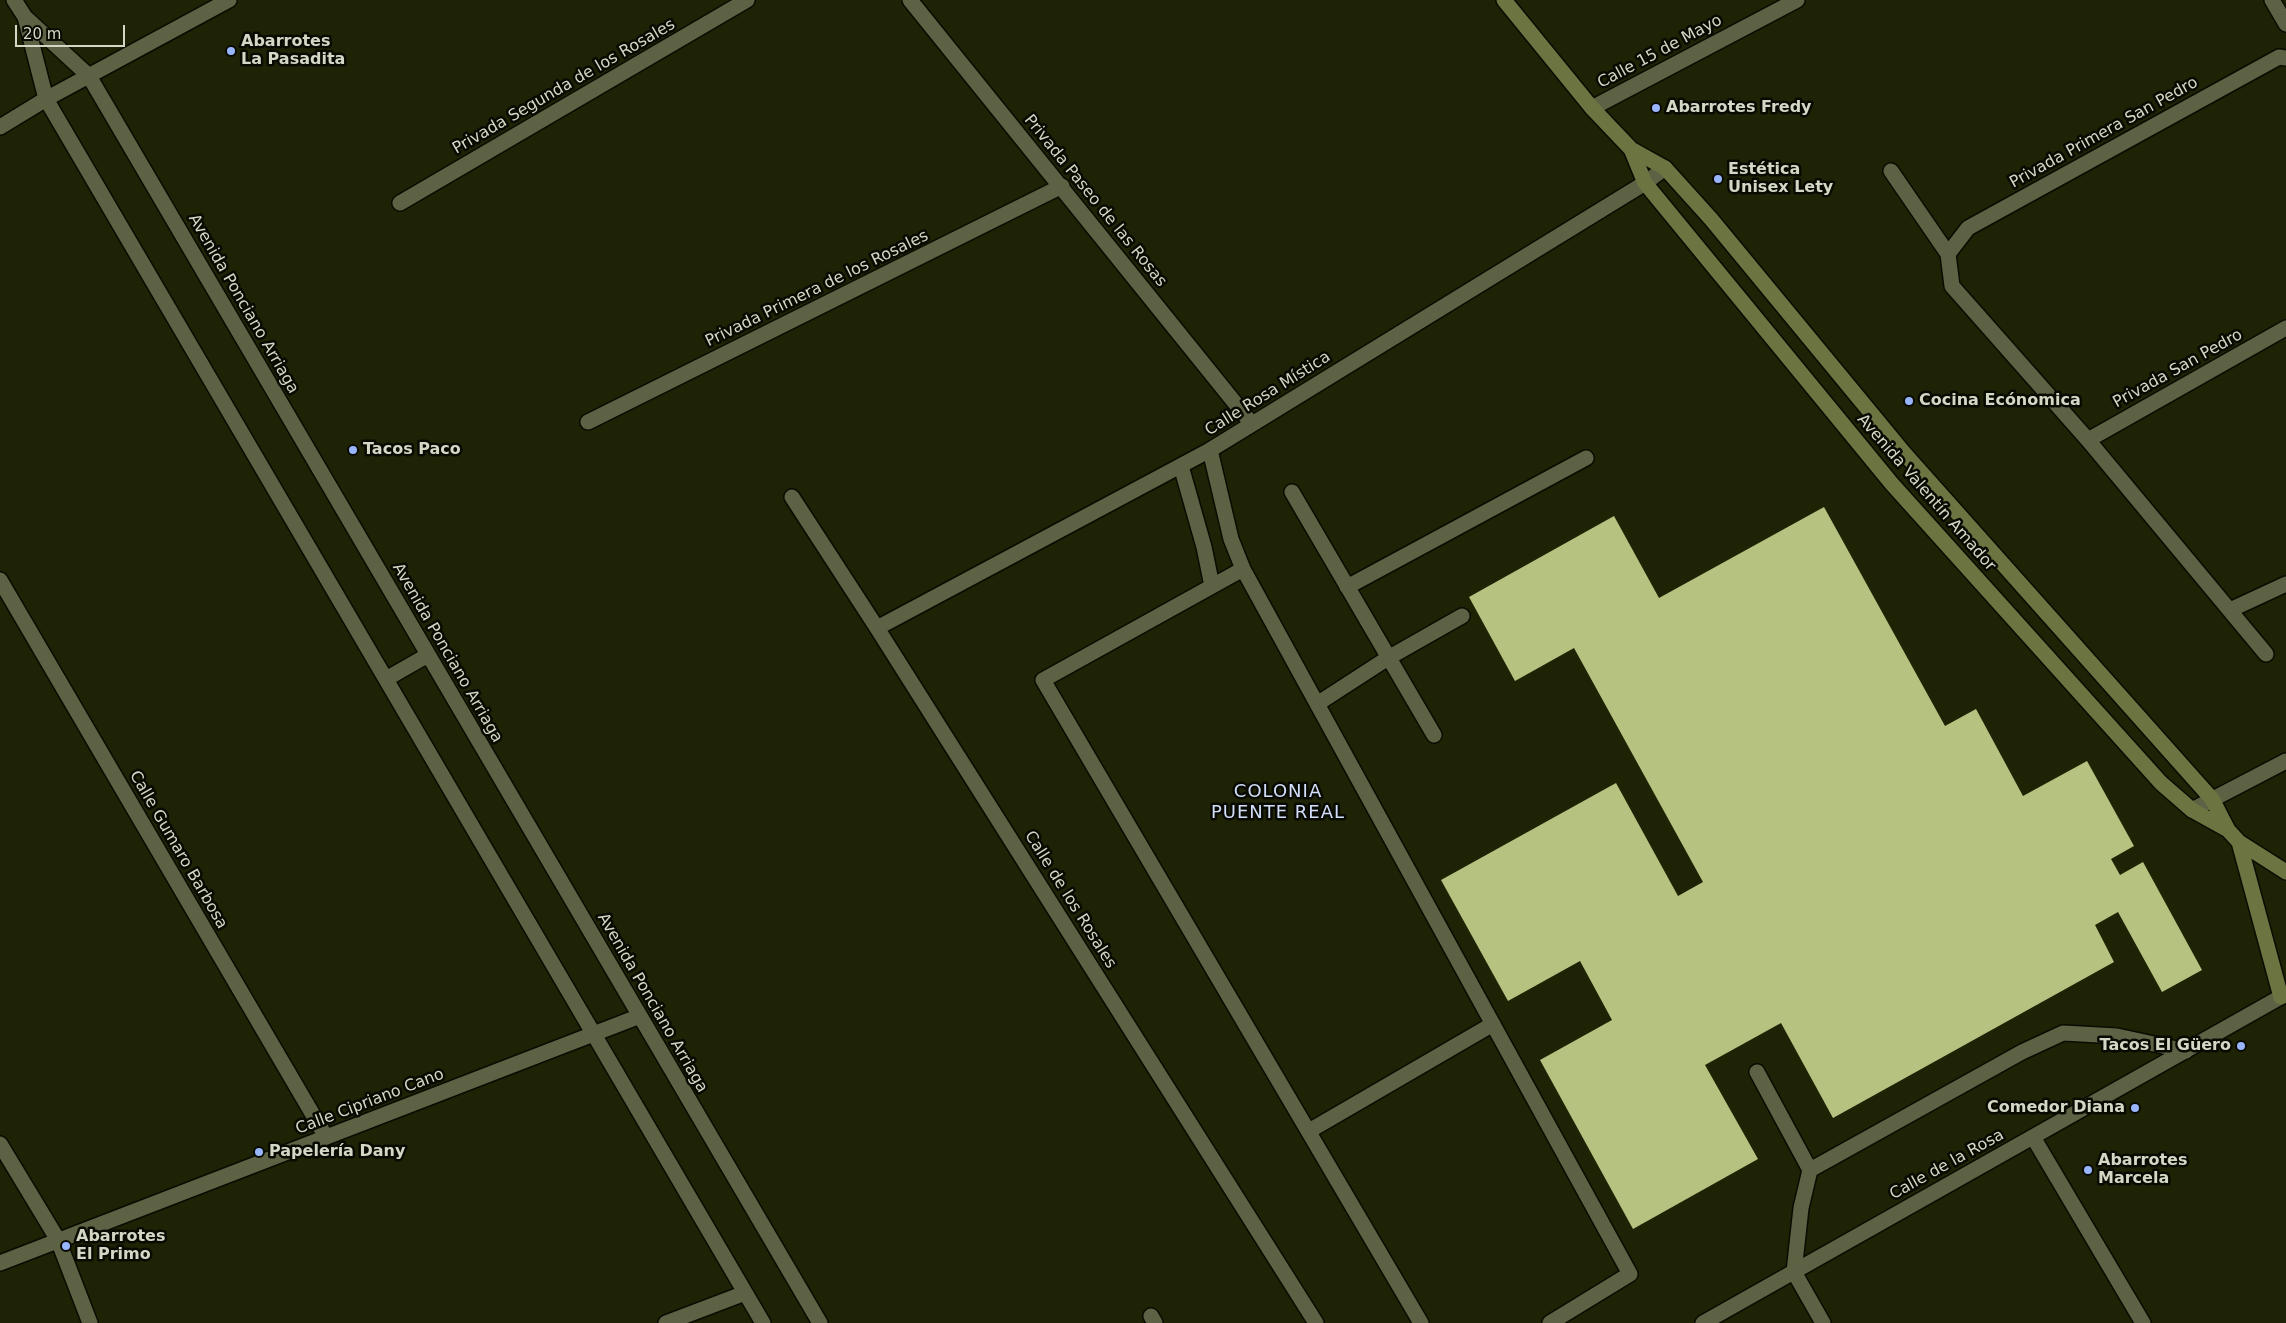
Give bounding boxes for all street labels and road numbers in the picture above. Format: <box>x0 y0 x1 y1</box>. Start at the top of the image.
street label: Calle 15 de Mayo <box>1594 11 1726 93</box>
street label: Privada Segunda de los Rosales <box>449 15 679 159</box>
street label: Privada Primera San Pedro <box>2007 73 2201 193</box>
street label: Privada Paseo de las Rosas <box>1020 111 1170 291</box>
street label: Avenida Ponciano Arriaga <box>184 211 302 397</box>
street label: Privada Primera de los Rosales <box>702 227 932 351</box>
street label: Privada San Pedro <box>2110 325 2246 413</box>
street label: Calle Rosa Mística <box>1202 348 1334 440</box>
street label: Avenida Valentín Amador <box>1853 411 1999 575</box>
street label: Avenida Ponciano Arriaga <box>388 560 506 746</box>
street label: Calle Gumaro Barbosa <box>125 768 231 932</box>
street label: Calle de los Rosales <box>1020 828 1120 972</box>
street label: Avenida Ponciano Arriaga <box>593 910 711 1096</box>
street label: Calle Cipriano Cano <box>293 1065 447 1139</box>
street label: Calle de la Rosa <box>1887 1126 2007 1204</box>

